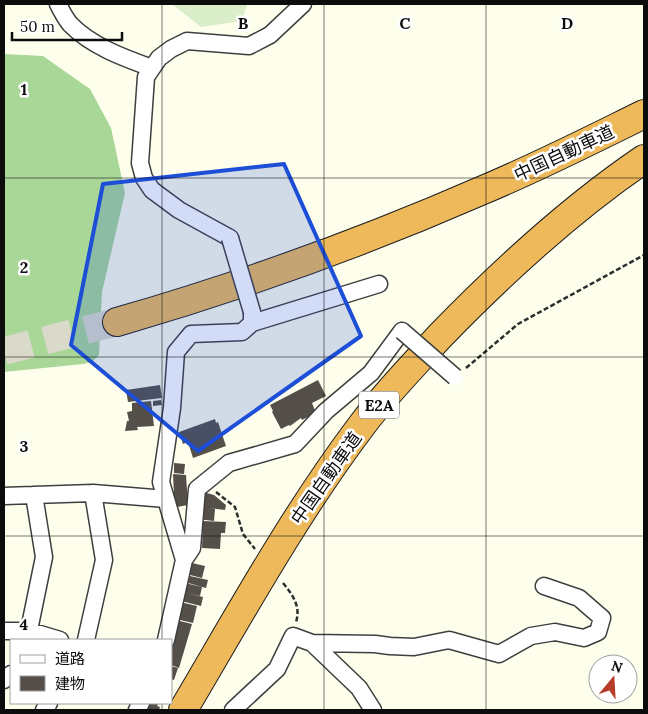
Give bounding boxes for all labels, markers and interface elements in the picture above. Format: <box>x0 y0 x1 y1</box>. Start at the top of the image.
scale bar <box>12 10 122 42</box>
text: B <box>238 13 249 33</box>
text: C <box>399 13 411 33</box>
text: D <box>561 13 573 33</box>
text: 50 m <box>20 17 55 36</box>
text: 1 <box>21 79 27 99</box>
street label: 中国自動車道 <box>510 120 618 186</box>
text: 2 <box>20 257 28 277</box>
road number: E2A <box>359 392 399 418</box>
street label: 中国自動車道 <box>286 427 366 529</box>
text: 3 <box>20 436 29 456</box>
text: 4 <box>20 614 29 634</box>
legend <box>10 639 172 704</box>
text: 道路 <box>55 649 85 668</box>
north arrow <box>588 654 638 704</box>
text: N <box>609 656 625 677</box>
text: 建物 <box>55 674 85 693</box>

